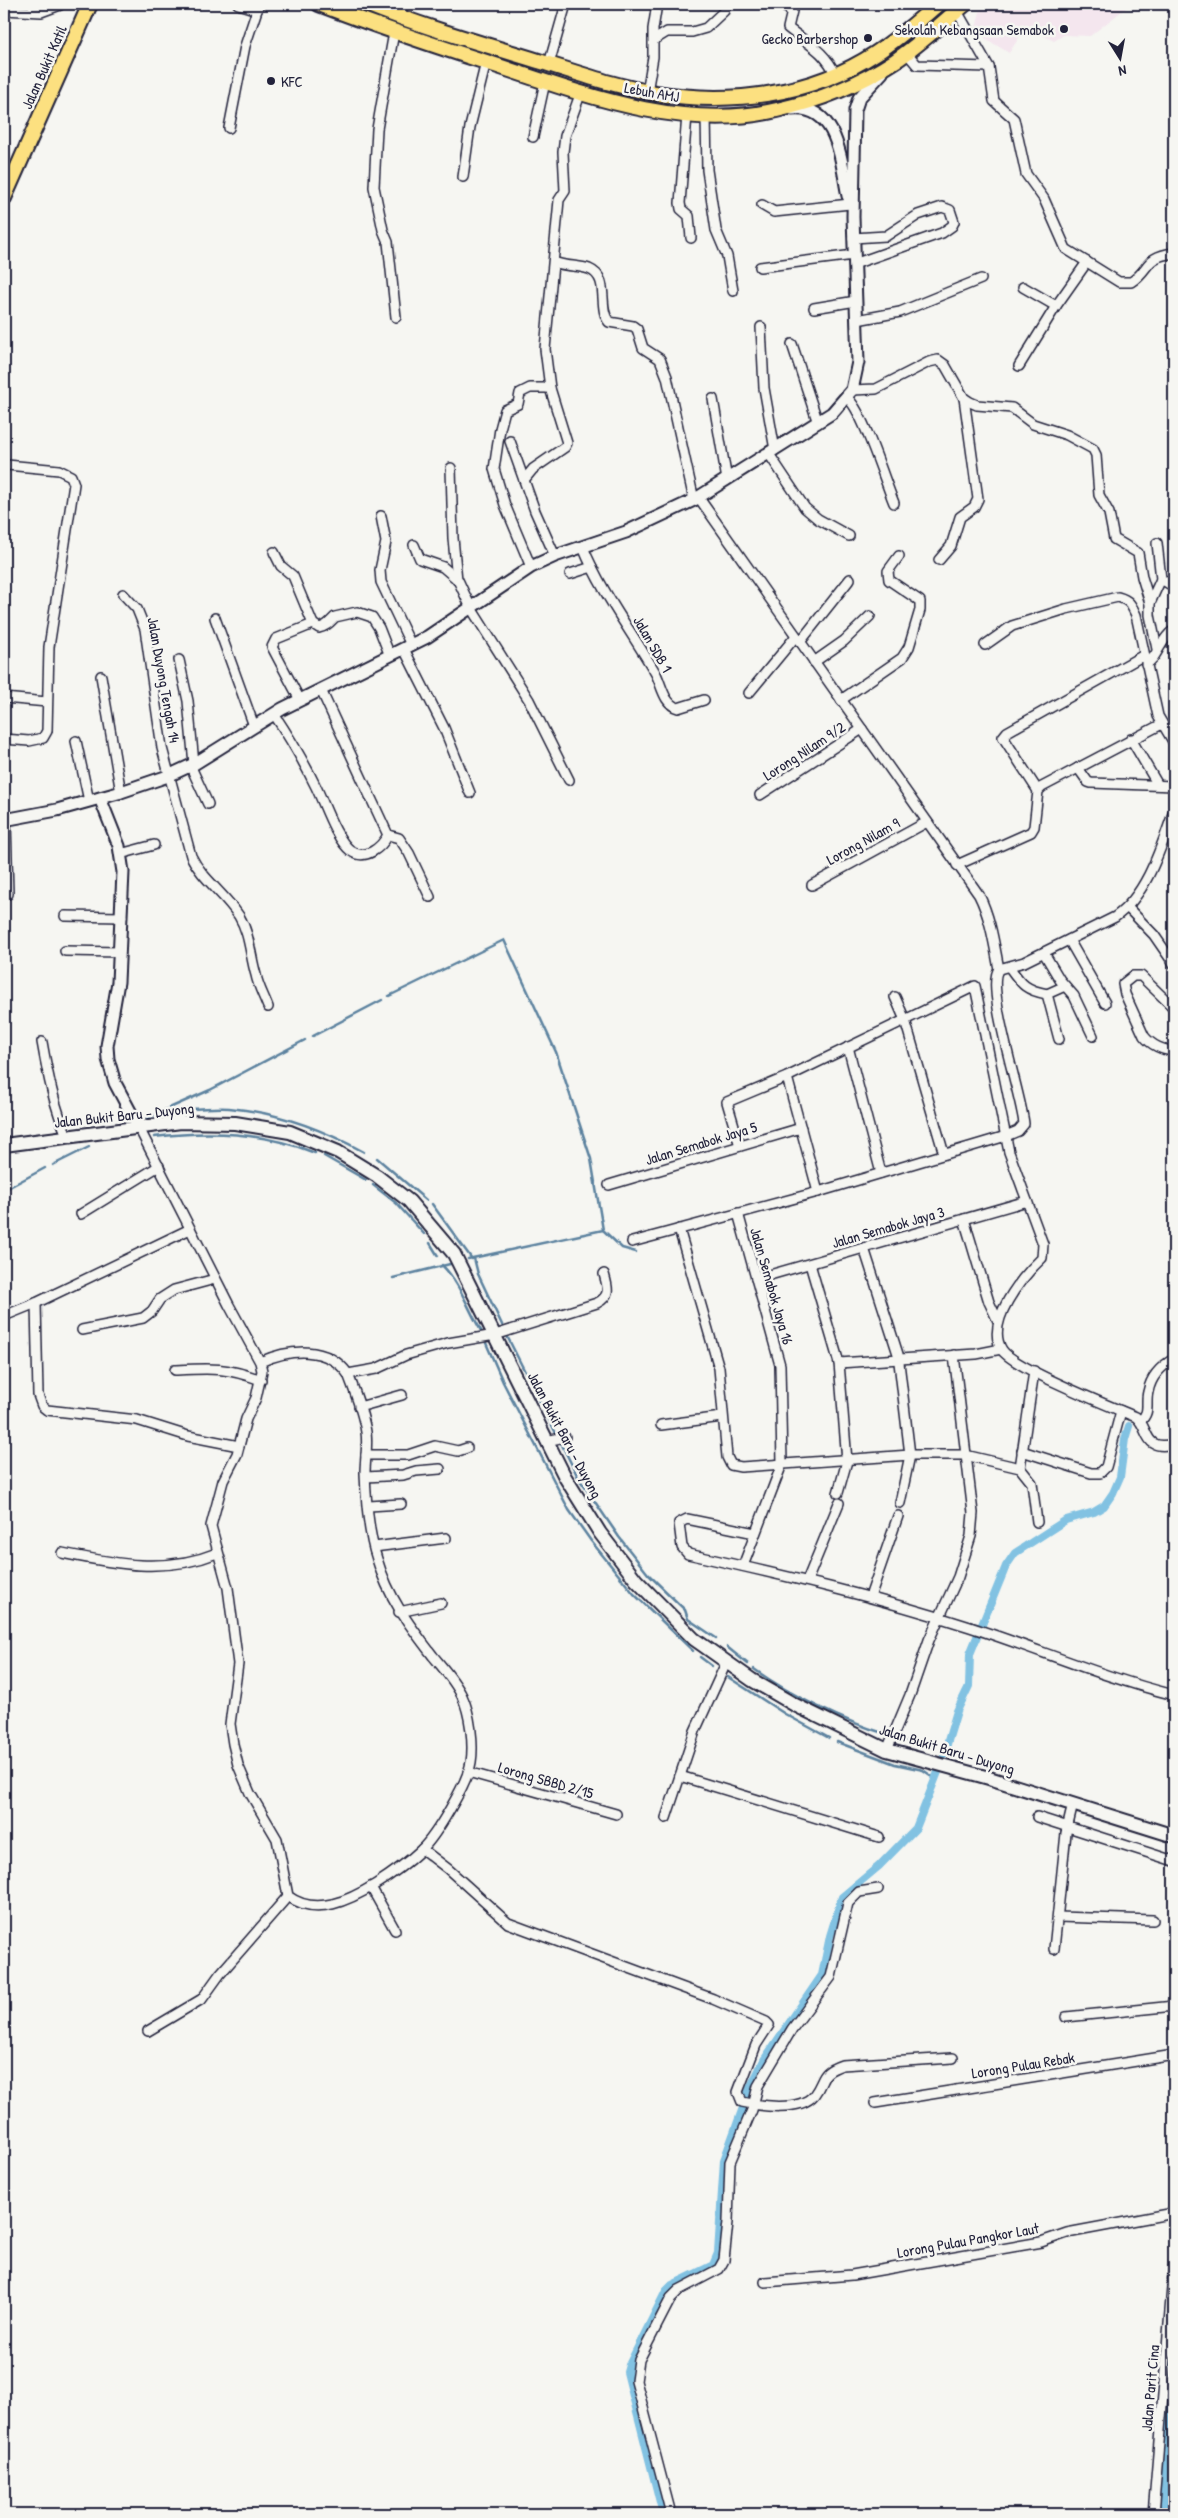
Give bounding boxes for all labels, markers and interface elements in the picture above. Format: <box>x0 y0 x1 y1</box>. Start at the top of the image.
place label: Sekolah Kebangsaan Semabok <box>895 19 1054 40</box>
street label: Jalan Bukit Katil <box>16 22 72 112</box>
marker: Sekolah Kebangsaan Semabok <box>1058 23 1070 35</box>
place label: Gecko Barbershop <box>762 28 859 49</box>
marker: Gecko Barbershop <box>862 32 874 44</box>
north arrow <box>1096 32 1146 82</box>
text: N <box>1117 61 1128 81</box>
place label: KFC <box>281 71 303 92</box>
marker: KFC <box>265 75 277 87</box>
street label: Lebuh AMJ <box>623 77 681 107</box>
street label: Jalan SDB 1 <box>628 612 678 676</box>
street label: Jalan Duyong Tengah 14 <box>143 616 185 745</box>
street label: Lorong Nilam 9/2 <box>759 717 849 785</box>
street label: Lorong Nilam 9 <box>823 812 904 870</box>
street label: Jalan Bukit Baru - Duyong <box>53 1097 195 1133</box>
street label: Jalan Semabok Jaya 5 <box>643 1116 760 1170</box>
street label: Jalan Semabok Jaya 3 <box>829 1201 947 1253</box>
street label: Jalan Semabok Jaya 16 <box>745 1225 799 1347</box>
street label: Jalan Bukit Baru - Duyong <box>523 1368 607 1502</box>
street label: Jalan Bukit Baru - Duyong <box>877 1718 1018 1780</box>
street label: Lorong SBBD 2/15 <box>496 1756 597 1804</box>
street label: Lorong Pulau Rebak <box>970 2046 1076 2084</box>
street label: Lorong Pulau Pangkor Laut <box>895 2217 1041 2263</box>
street label: Jalan Parit Cina <box>1136 2344 1164 2432</box>

